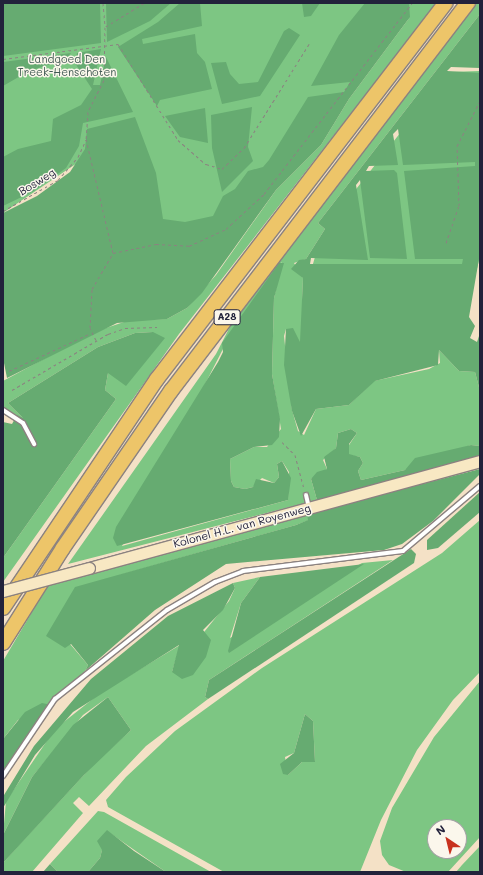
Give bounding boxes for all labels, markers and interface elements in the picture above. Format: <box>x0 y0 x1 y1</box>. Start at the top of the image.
park label: Landgoed Den Treek-Henschoten <box>18 53 116 79</box>
street label: Bosweg <box>16 166 58 198</box>
road number: A28 <box>213 309 241 325</box>
street label: Kolonel H.L. van Royenweg <box>172 501 312 551</box>
north arrow <box>427 819 467 859</box>
text: N <box>433 821 448 838</box>

